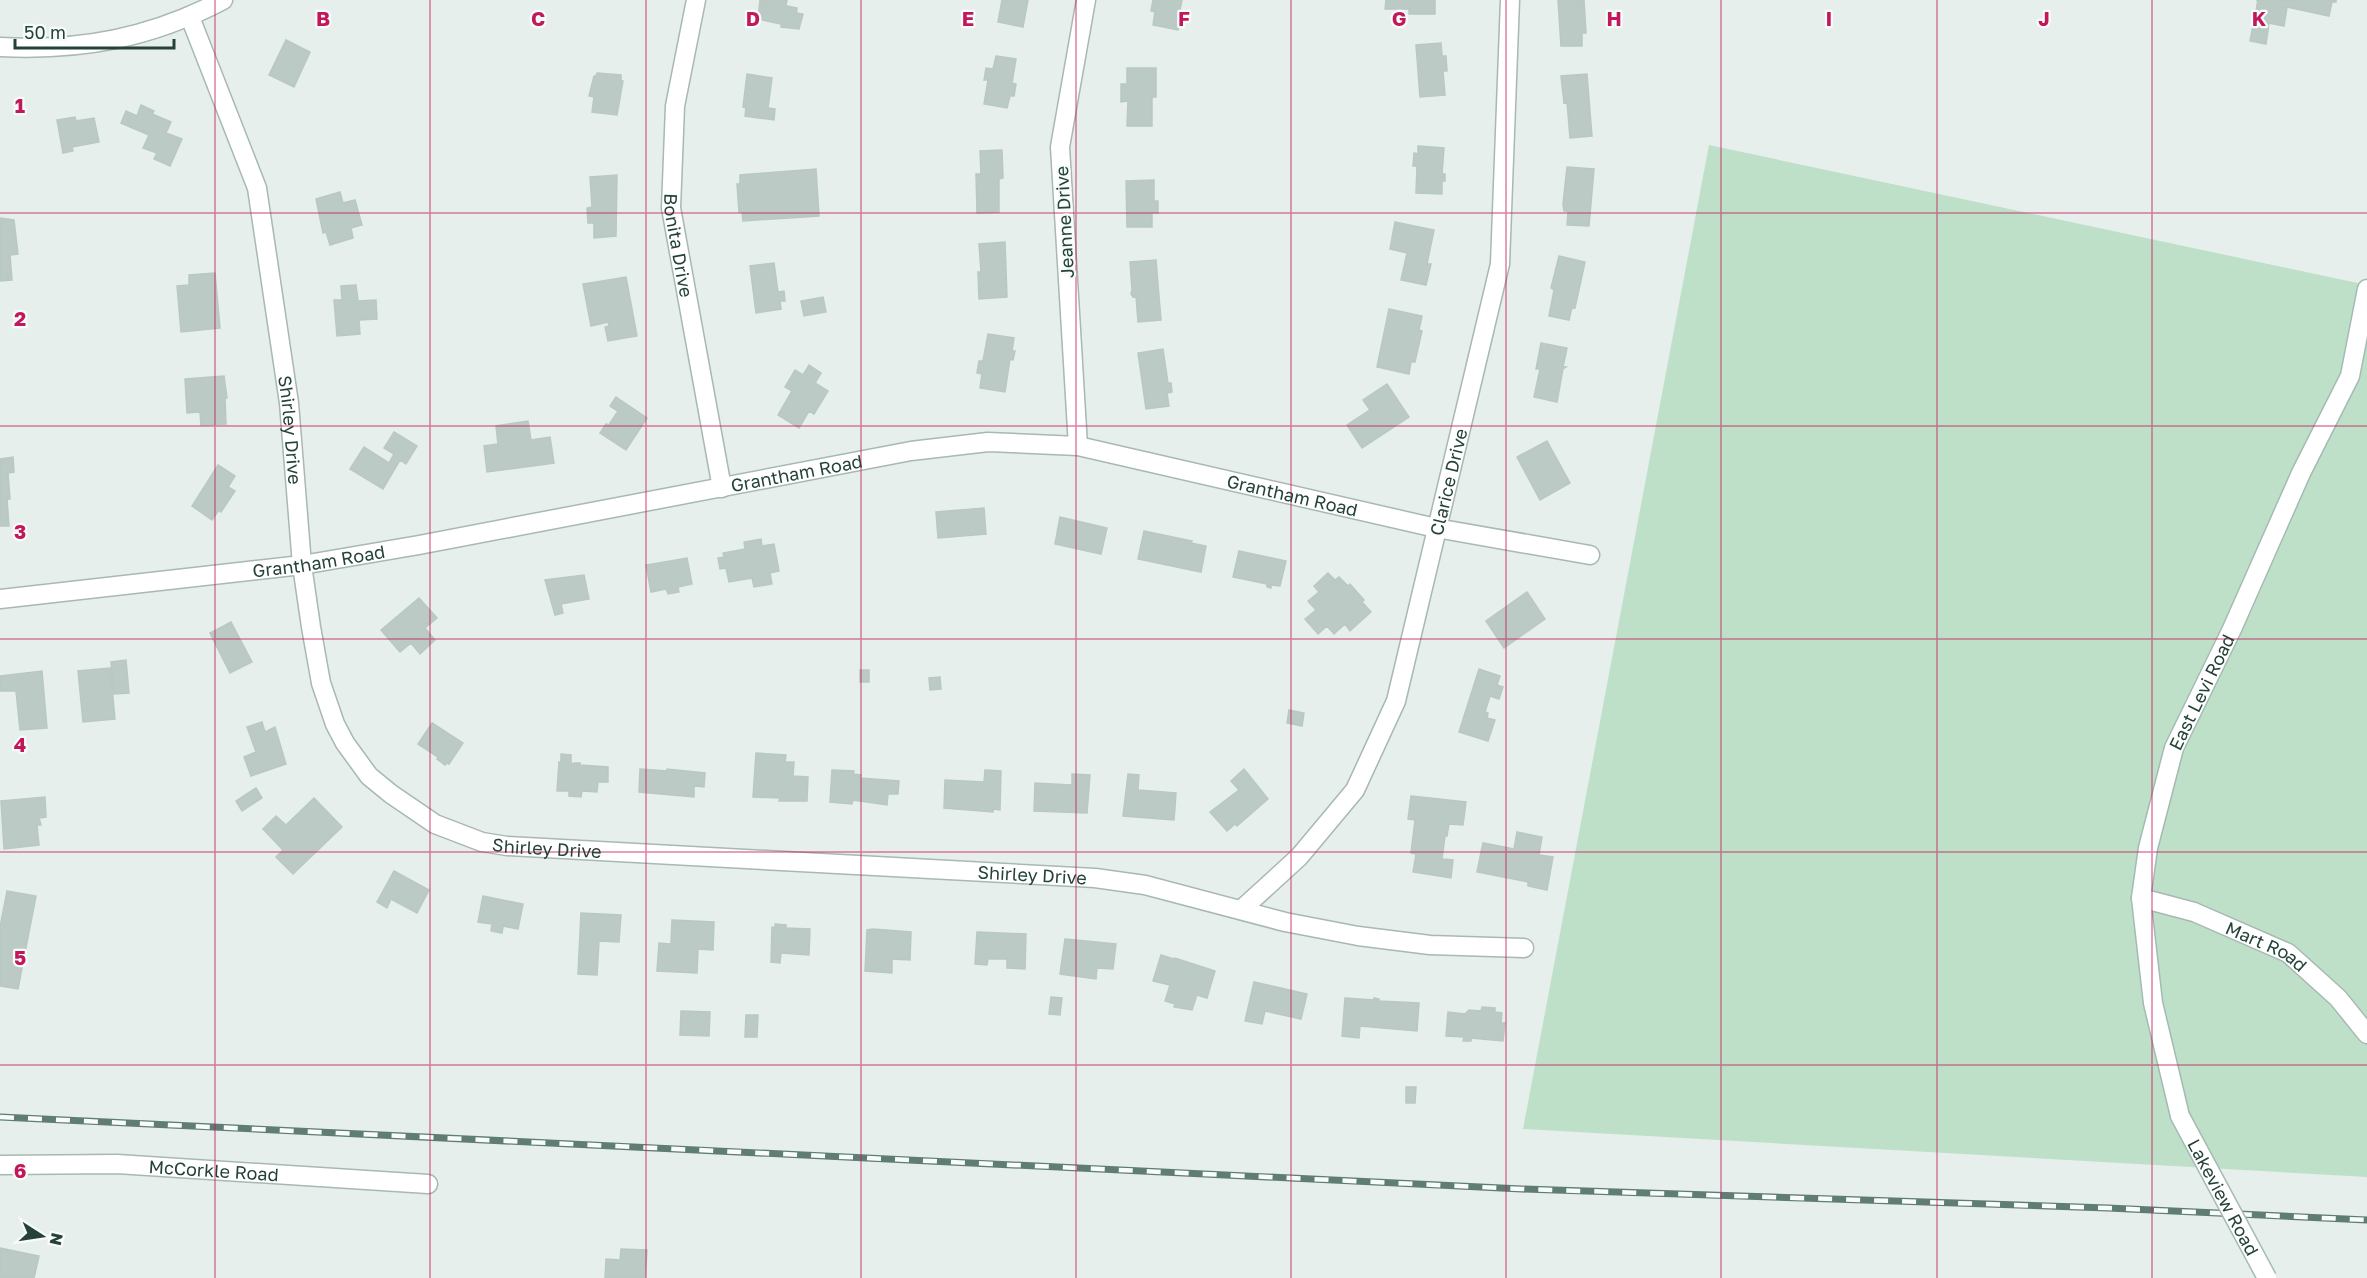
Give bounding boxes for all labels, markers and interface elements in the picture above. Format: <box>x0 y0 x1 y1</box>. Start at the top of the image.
text: B <box>316 6 330 30</box>
text: C <box>531 6 545 30</box>
text: D <box>746 6 760 30</box>
text: E <box>962 6 974 30</box>
text: F <box>1178 6 1190 30</box>
text: G <box>1392 6 1406 30</box>
text: H <box>1606 6 1622 30</box>
text: I <box>1826 6 1832 30</box>
text: J <box>2038 6 2050 30</box>
text: K <box>2252 6 2267 30</box>
scale bar <box>15 12 174 50</box>
text: 50 m <box>24 21 66 43</box>
text: 1 <box>15 93 25 117</box>
street label: Jeanne Drive <box>1050 165 1078 279</box>
street label: Bonita Drive <box>660 193 698 299</box>
text: 2 <box>14 306 26 330</box>
street label: Shirley Drive <box>274 374 306 485</box>
street label: Clarice Drive <box>1425 426 1471 538</box>
street label: Grantham Road <box>729 450 864 496</box>
street label: Grantham Road <box>1225 469 1360 521</box>
text: 3 <box>14 519 26 543</box>
street label: Grantham Road <box>251 540 387 581</box>
street label: East Levi Road <box>2164 631 2239 753</box>
text: 4 <box>14 732 26 756</box>
street label: Shirley Drive <box>491 833 602 862</box>
street label: Shirley Drive <box>977 861 1087 889</box>
street label: Mart Road <box>2222 916 2312 976</box>
text: 5 <box>14 945 26 969</box>
street label: Lakeview Road <box>2183 1135 2264 1259</box>
street label: McCorkle Road <box>148 1155 279 1185</box>
text: 6 <box>14 1158 26 1182</box>
north arrow <box>12 1206 72 1266</box>
text: N <box>46 1231 68 1247</box>

